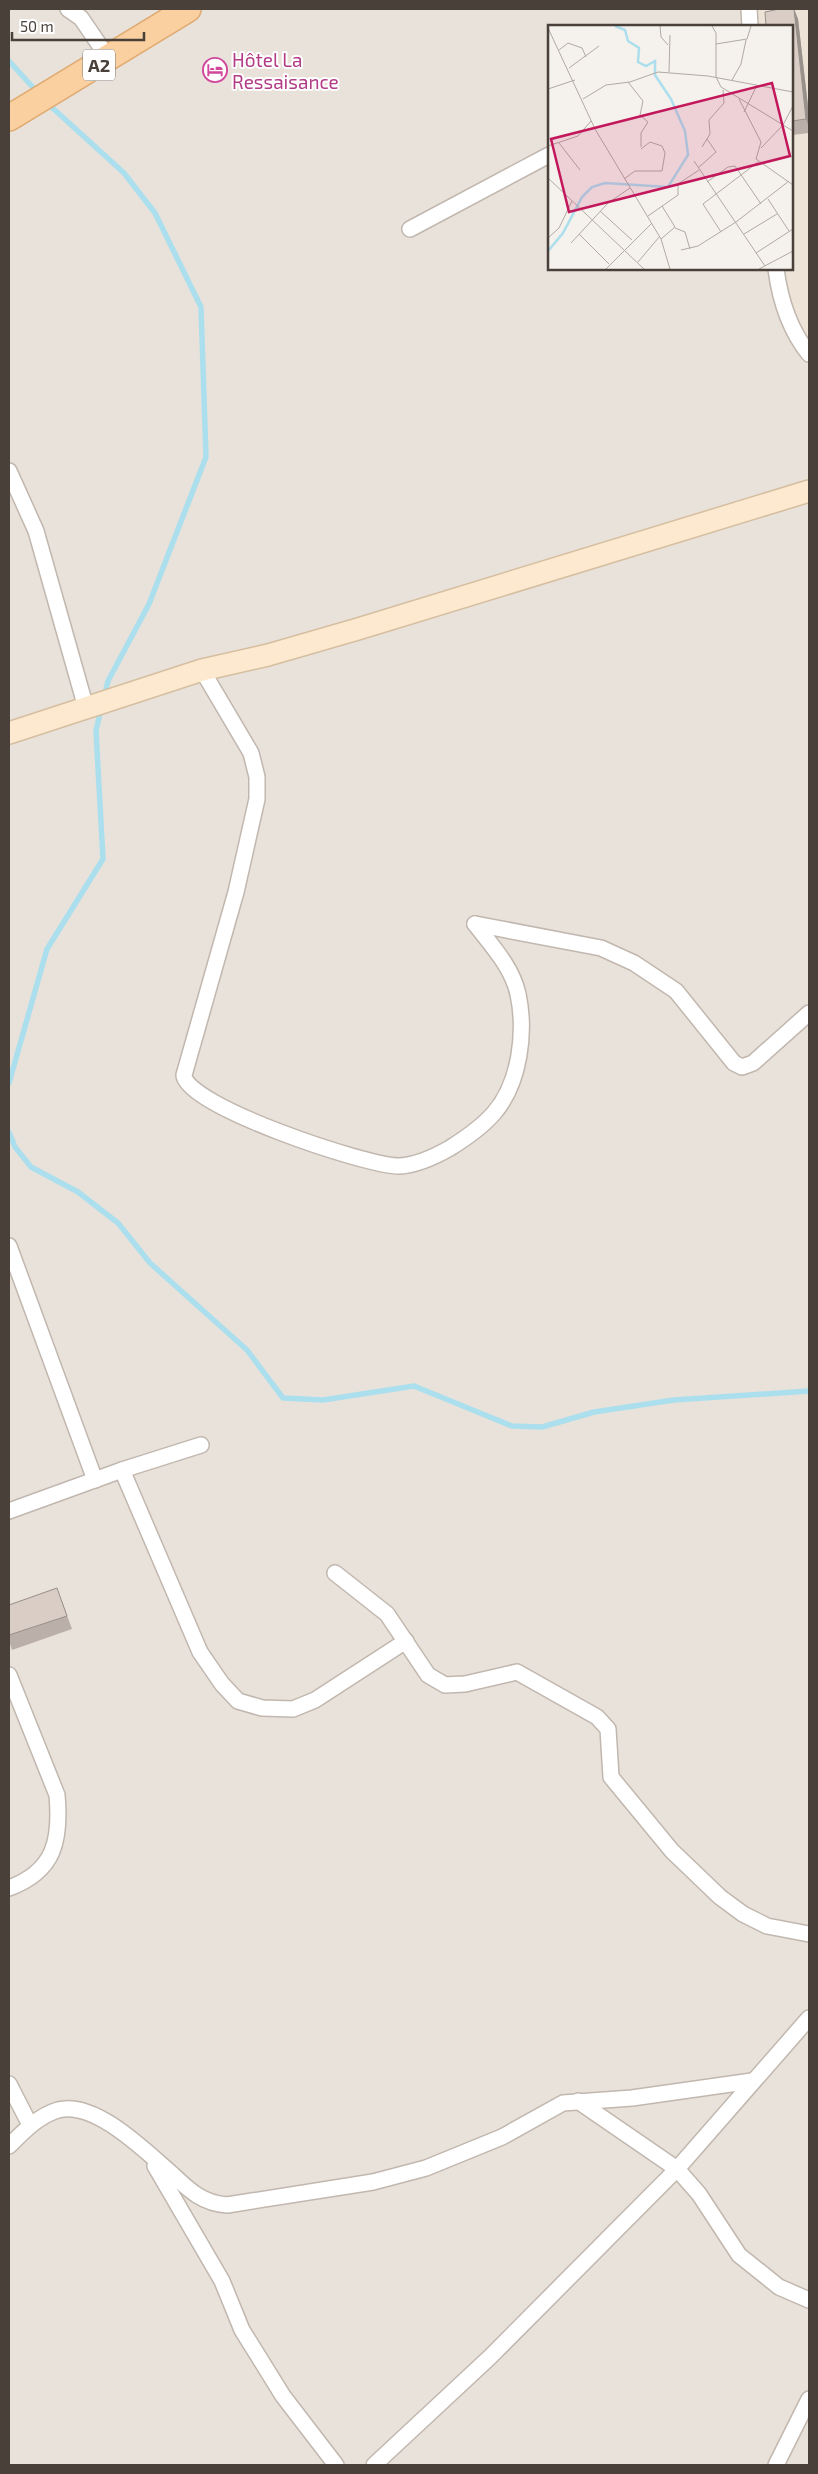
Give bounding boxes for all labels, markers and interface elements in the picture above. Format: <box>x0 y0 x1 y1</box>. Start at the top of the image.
scale bar <box>12 10 145 42</box>
text: 50 m <box>20 17 54 35</box>
inset map <box>548 25 793 270</box>
place label: Hôtel La Ressaisance <box>232 48 339 93</box>
road number: A2 <box>83 50 115 80</box>
hotel icon: Hôtel La Ressaisance <box>202 57 228 83</box>

